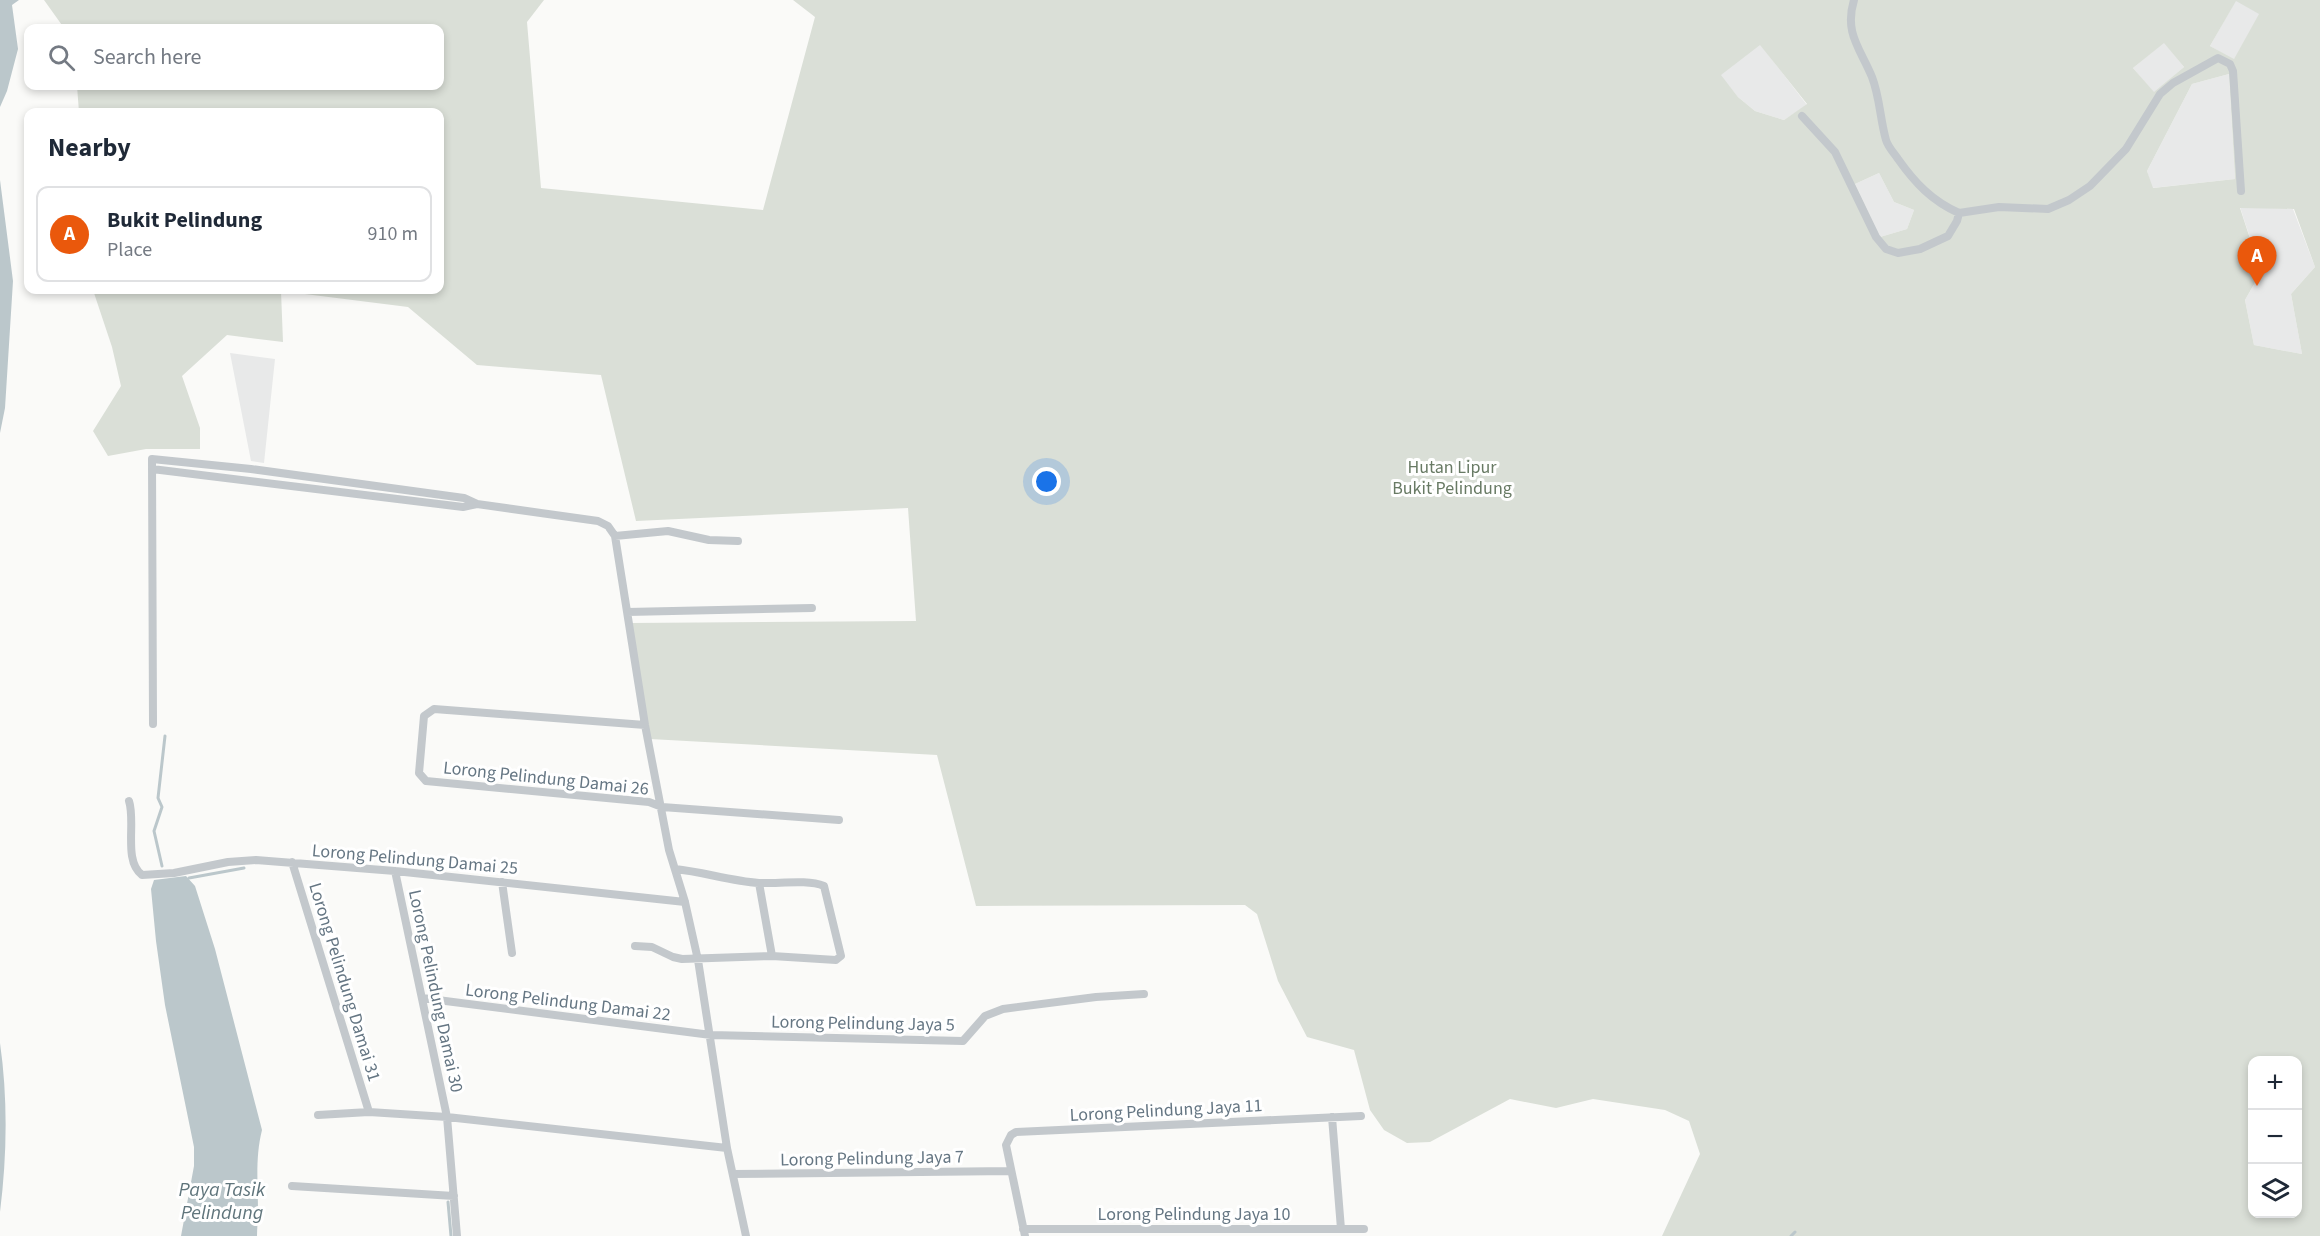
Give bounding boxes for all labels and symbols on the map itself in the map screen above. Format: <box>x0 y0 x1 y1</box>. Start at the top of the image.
pin: A <box>2238 236 2276 286</box>
park label: Hutan Lipur Bukit Pelindung <box>1392 455 1512 501</box>
your location <box>1032 467 1061 496</box>
street label: Lorong Pelindung Damai 26 <box>442 755 650 802</box>
street label: Lorong Pelindung Damai 25 <box>311 838 519 881</box>
street label: Lorong Pelindung Damai 31 <box>302 880 387 1085</box>
street label: Lorong Pelindung Damai 30 <box>402 887 469 1095</box>
street label: Lorong Pelindung Damai 22 <box>464 978 672 1027</box>
street label: Lorong Pelindung Jaya 5 <box>771 1009 955 1038</box>
street label: Lorong Pelindung Jaya 11 <box>1069 1093 1263 1128</box>
street label: Lorong Pelindung Jaya 7 <box>780 1144 964 1173</box>
water label: Paya Tasik Pelindung <box>179 1176 266 1227</box>
street label: Lorong Pelindung Jaya 10 <box>1098 1202 1290 1227</box>

